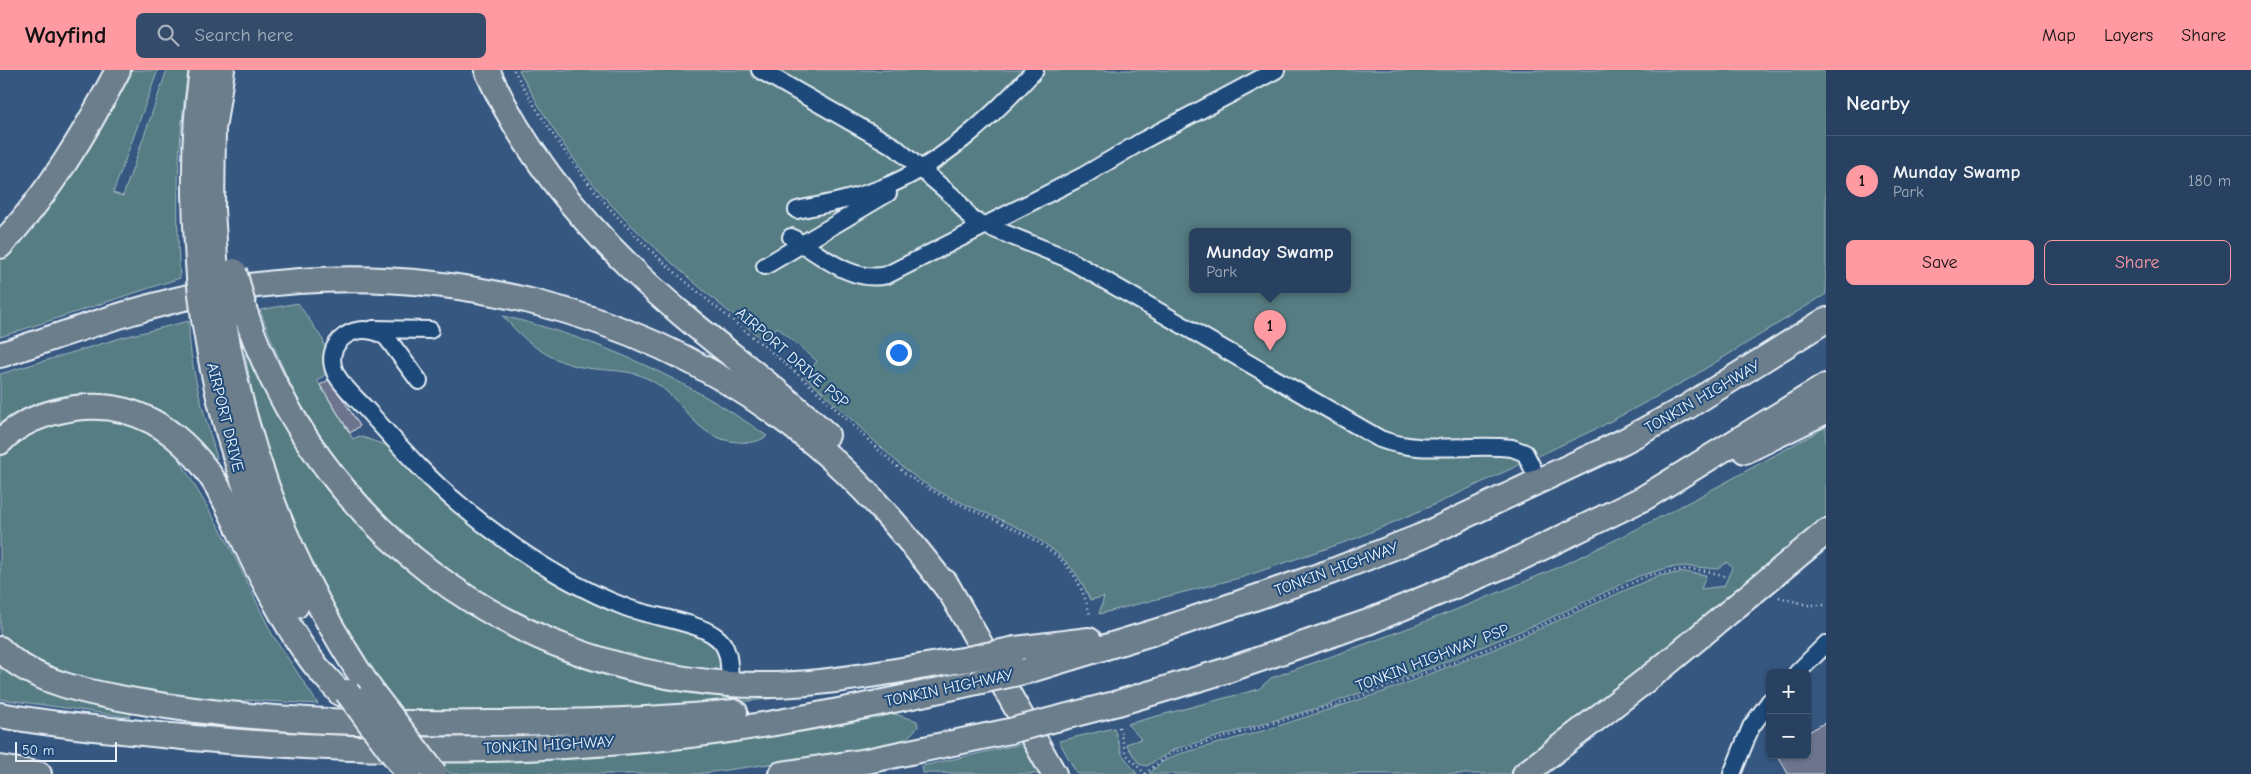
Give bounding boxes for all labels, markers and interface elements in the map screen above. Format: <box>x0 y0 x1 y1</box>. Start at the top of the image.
search box <box>136 13 486 58</box>
text: Wayfind <box>25 21 106 49</box>
icon: search <box>154 21 182 49</box>
text: Search here <box>194 24 293 46</box>
text: Map <box>2042 25 2076 46</box>
text: Layers <box>2104 25 2153 46</box>
text: Share <box>2181 25 2226 46</box>
text: Nearby <box>1846 91 1910 115</box>
text: Munday Swamp <box>1893 161 2020 183</box>
text: 1 <box>1859 172 1865 190</box>
text: 180 m <box>2188 172 2231 190</box>
text: Park <box>1893 183 1924 201</box>
popup <box>1189 228 1351 293</box>
button: Save <box>1846 240 2034 285</box>
button: Share <box>2044 240 2231 285</box>
text: Munday Swamp <box>1206 241 1334 263</box>
text: Park <box>1206 263 1237 281</box>
street label: AIRPORT DRIVE PSP <box>732 304 853 412</box>
pin: 1 <box>1254 310 1286 351</box>
your location <box>886 340 912 366</box>
street label: TONKIN HIGHWAY <box>1641 356 1764 437</box>
street label: AIRPORT DRIVE <box>203 361 247 474</box>
street label: TONKIN HIGHWAY <box>1272 538 1401 600</box>
street label: TONKIN HIGHWAY PSP <box>1353 620 1512 696</box>
street label: TONKIN HIGHWAY <box>883 665 1015 710</box>
map controls <box>1766 669 1811 759</box>
button: + <box>1766 669 1811 714</box>
button: − <box>1766 714 1811 759</box>
street label: TONKIN HIGHWAY <box>483 733 615 757</box>
scale bar <box>15 739 118 762</box>
text: 50 m <box>22 742 54 759</box>

